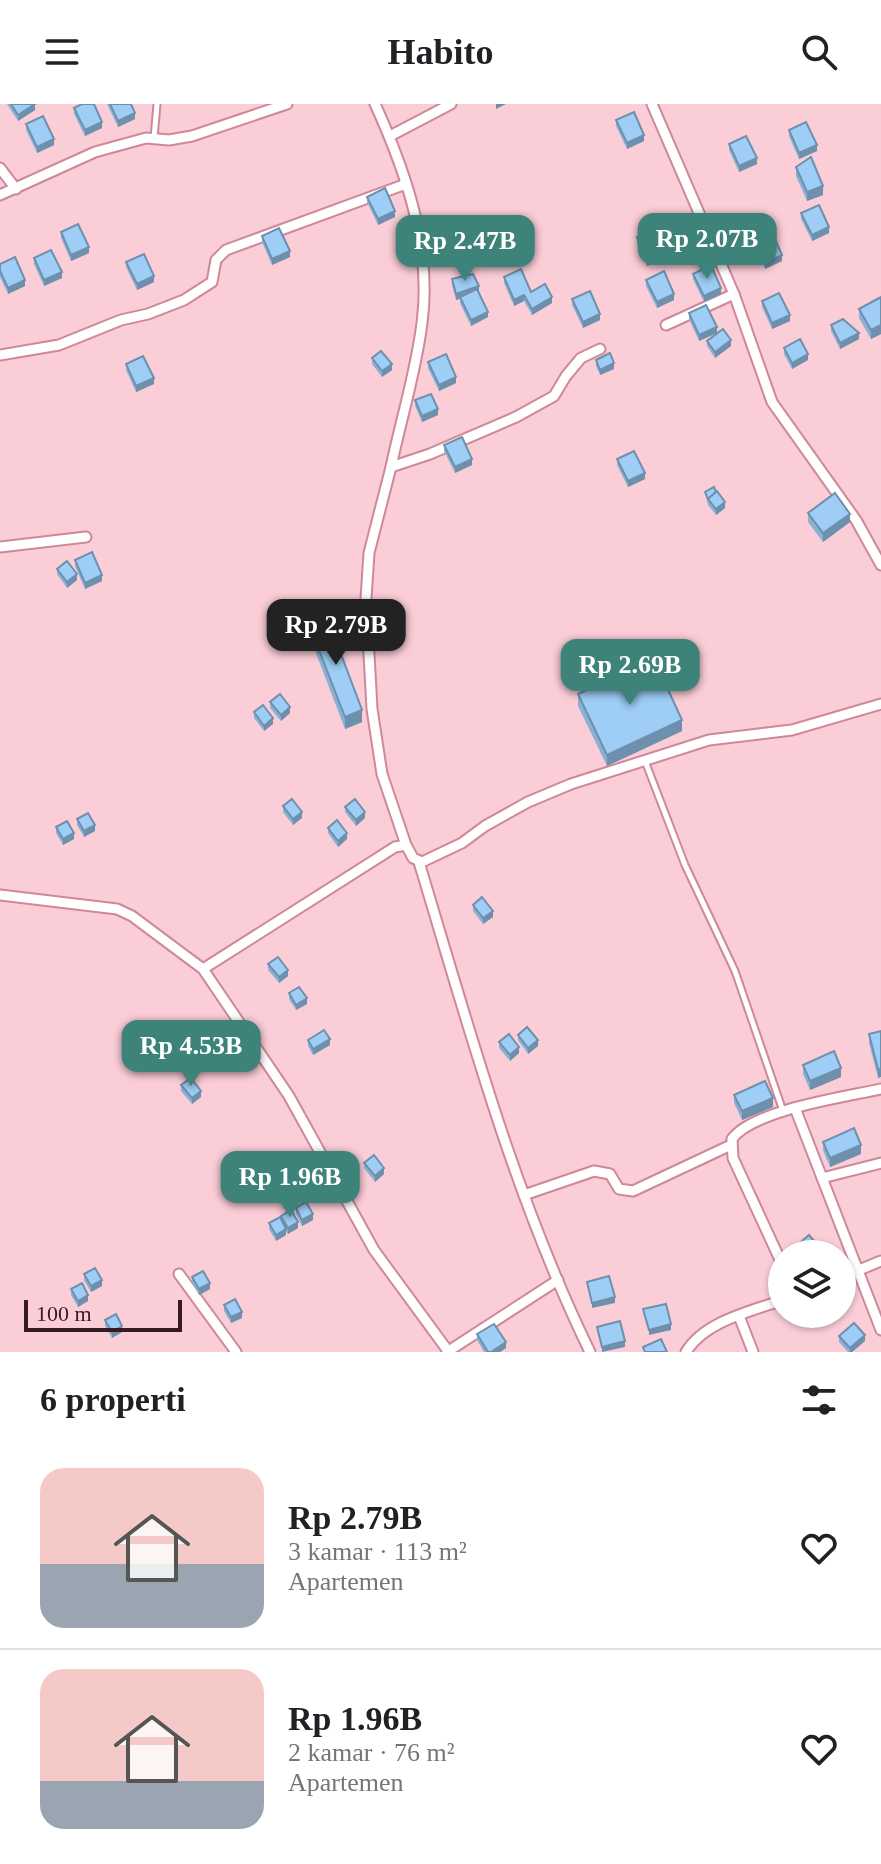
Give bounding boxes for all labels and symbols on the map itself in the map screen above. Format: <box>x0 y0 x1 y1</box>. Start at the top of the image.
pin: Rp 2.07B <box>624 213 790 281</box>
pin: Rp 2.47B <box>382 215 548 283</box>
pin: Rp 2.79B <box>253 599 419 667</box>
pin: Rp 2.69B <box>547 639 713 707</box>
pin: Rp 4.53B <box>108 1020 274 1088</box>
pin: Rp 1.96B <box>207 1151 373 1219</box>
scale bar <box>24 1296 182 1332</box>

